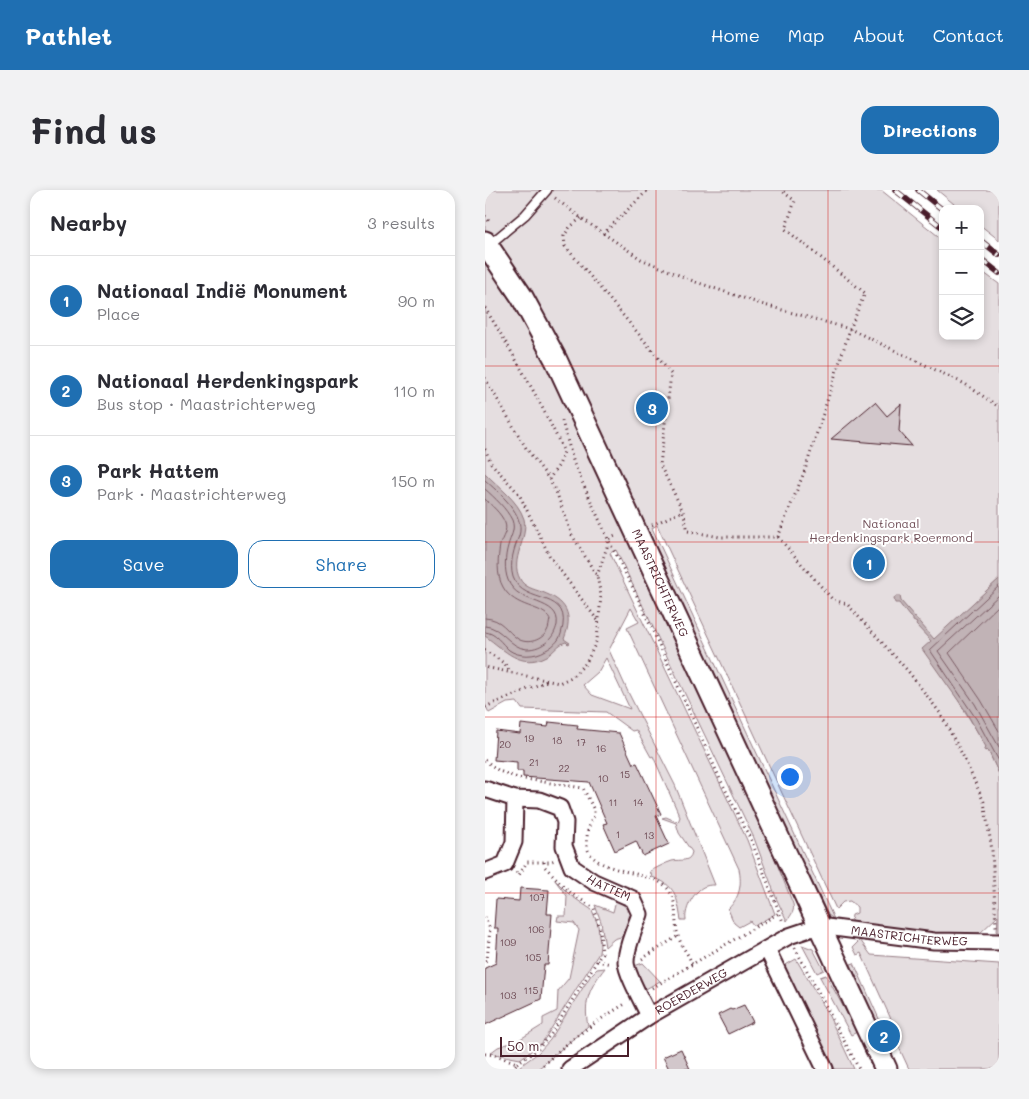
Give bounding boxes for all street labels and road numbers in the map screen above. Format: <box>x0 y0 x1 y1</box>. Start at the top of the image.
street label: MAASTRICHTERWEG <box>629 526 693 639</box>
street label: HATTEM <box>584 870 634 904</box>
street label: MAASTRICHTERWEG <box>850 921 968 949</box>
street label: ROERDERWEG <box>652 964 730 1018</box>

